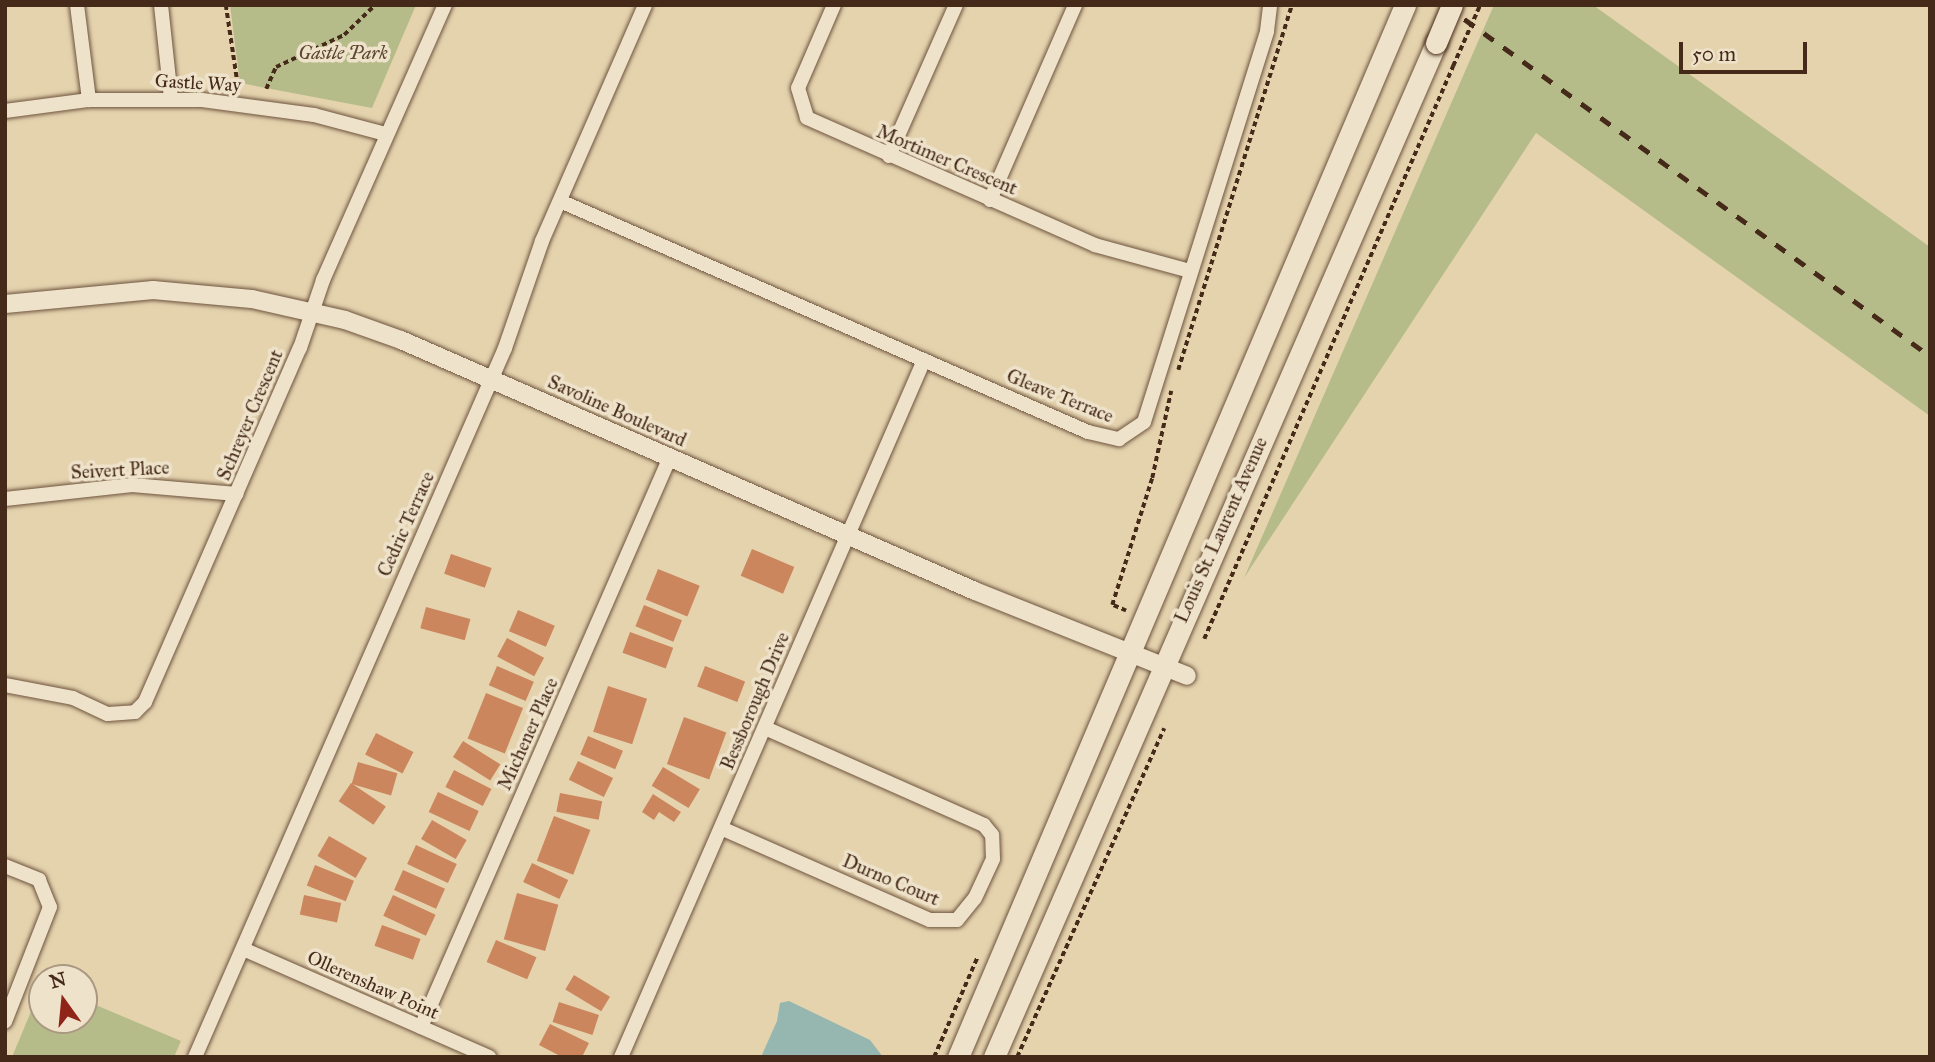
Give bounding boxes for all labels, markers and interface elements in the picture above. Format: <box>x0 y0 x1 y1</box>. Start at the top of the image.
scale bar <box>1683 28 1811 72</box>
text: 50 m <box>1692 41 1736 67</box>
park label: Gastle Park <box>298 42 388 64</box>
street label: Gastle Way <box>154 69 242 97</box>
street label: Mortimer Crescent <box>873 120 1021 200</box>
street label: Schreyer Crescent <box>212 346 288 484</box>
street label: Gleave Terrace <box>1003 364 1117 428</box>
street label: Savoline Boulevard <box>544 370 690 452</box>
street label: Louis St. Laurent Avenue <box>1170 434 1272 626</box>
street label: Seivert Place <box>70 456 170 484</box>
street label: Cedric Terrace <box>373 468 439 580</box>
street label: Bessborough Drive <box>716 629 794 773</box>
street label: Michener Place <box>493 674 563 794</box>
street label: Durno Court <box>839 849 943 911</box>
street label: Ollerenshaw Point <box>303 946 443 1024</box>
north arrow <box>28 964 98 1034</box>
text: N <box>47 967 69 993</box>

